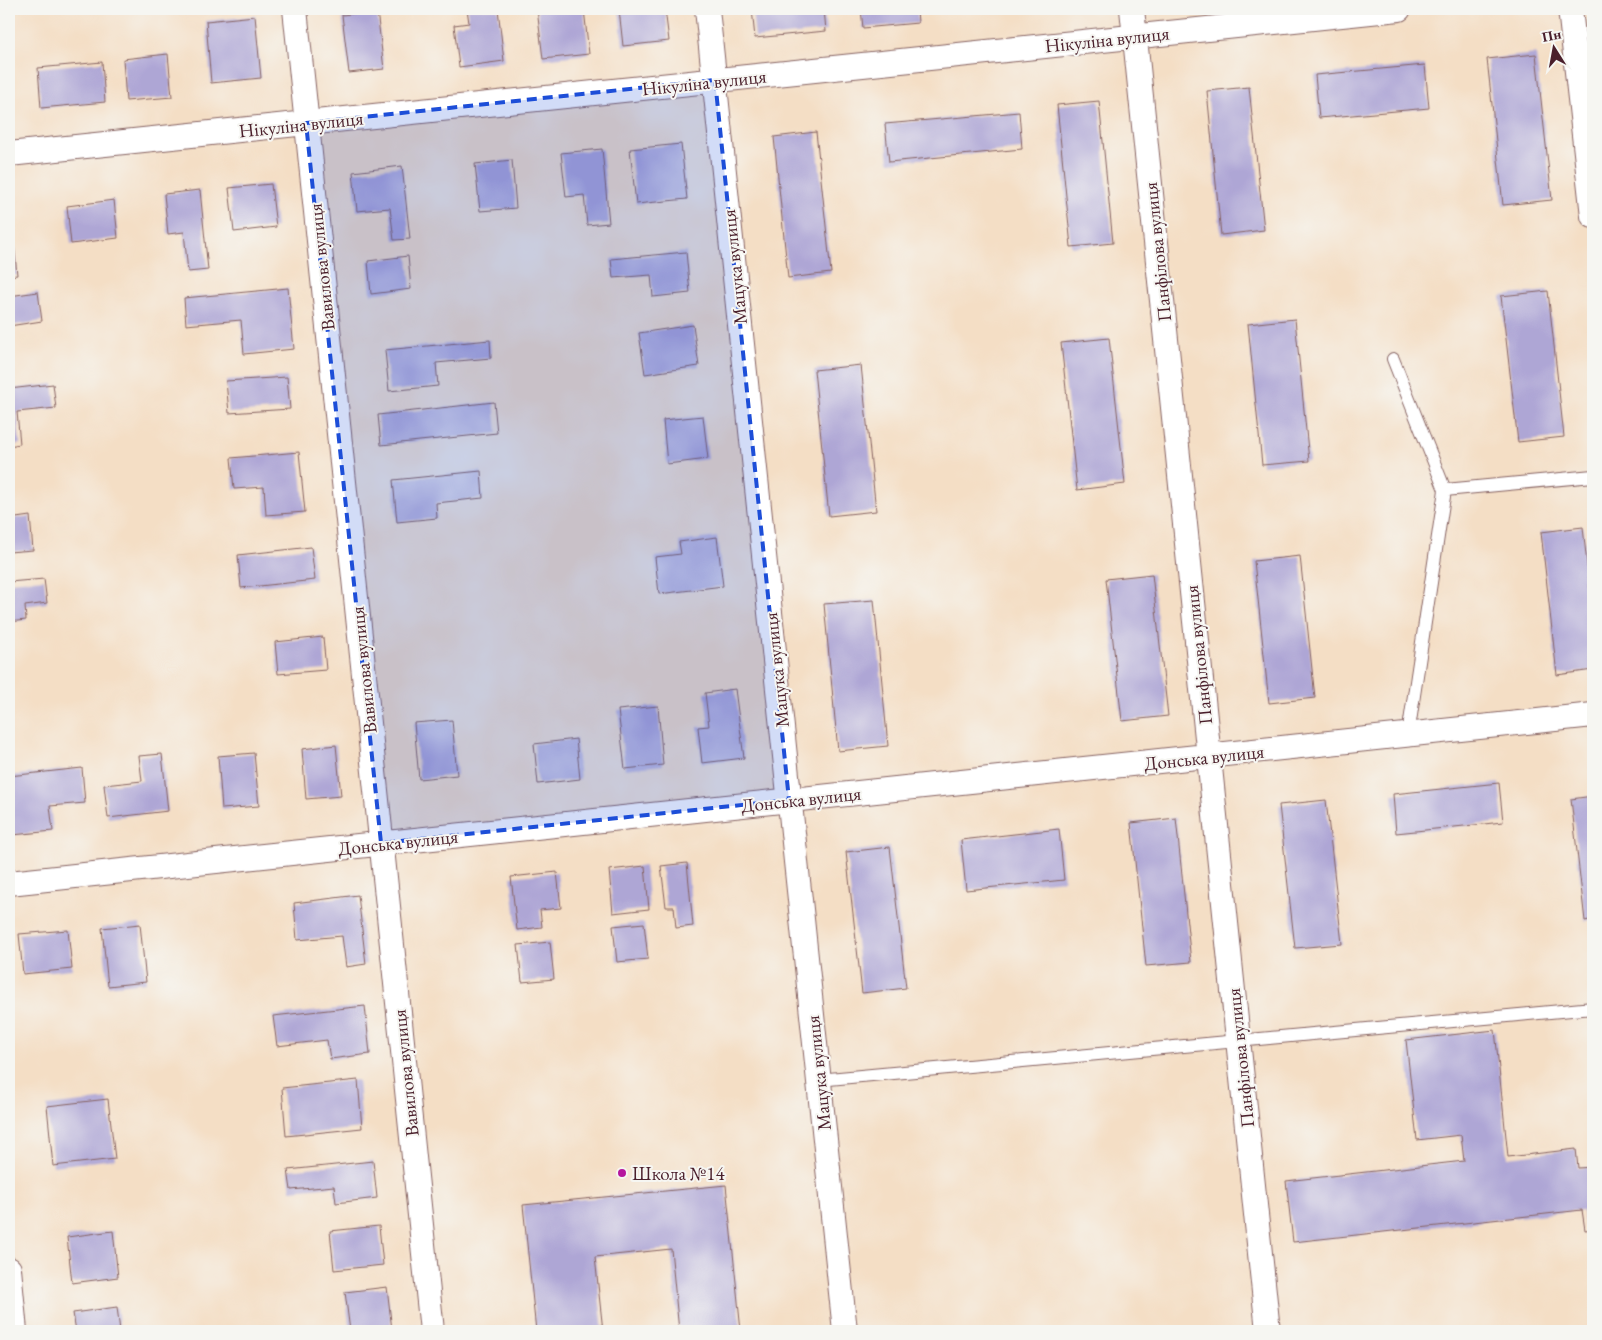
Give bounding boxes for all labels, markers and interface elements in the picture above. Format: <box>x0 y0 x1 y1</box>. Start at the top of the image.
street label: Нікуліна вулиця <box>1044 20 1171 58</box>
north arrow <box>1530 22 1580 72</box>
text: Пн <box>1540 25 1563 46</box>
street label: Нікуліна вулиця <box>641 63 768 101</box>
street label: Нікуліна вулиця <box>238 105 365 143</box>
street label: Панфілова вулиця <box>1138 181 1177 323</box>
street label: Вавилова вулиця <box>302 202 341 332</box>
street label: Мацука вулиця <box>716 208 753 326</box>
street label: Панфілова вулиця <box>1179 584 1218 726</box>
street label: Вавилова вулиця <box>344 605 383 735</box>
street label: Мацука вулиця <box>758 611 795 729</box>
street label: Донська вулиця <box>1143 739 1266 776</box>
street label: Донська вулиця <box>740 781 863 818</box>
street label: Донська вулиця <box>337 824 460 861</box>
street label: Панфілова вулиця <box>1221 987 1260 1129</box>
street label: Вавилова вулиця <box>386 1008 425 1138</box>
street label: Мацука вулиця <box>800 1014 837 1132</box>
place label: Школа №14 <box>632 1161 725 1186</box>
marker: Школа №14 <box>616 1167 628 1179</box>

